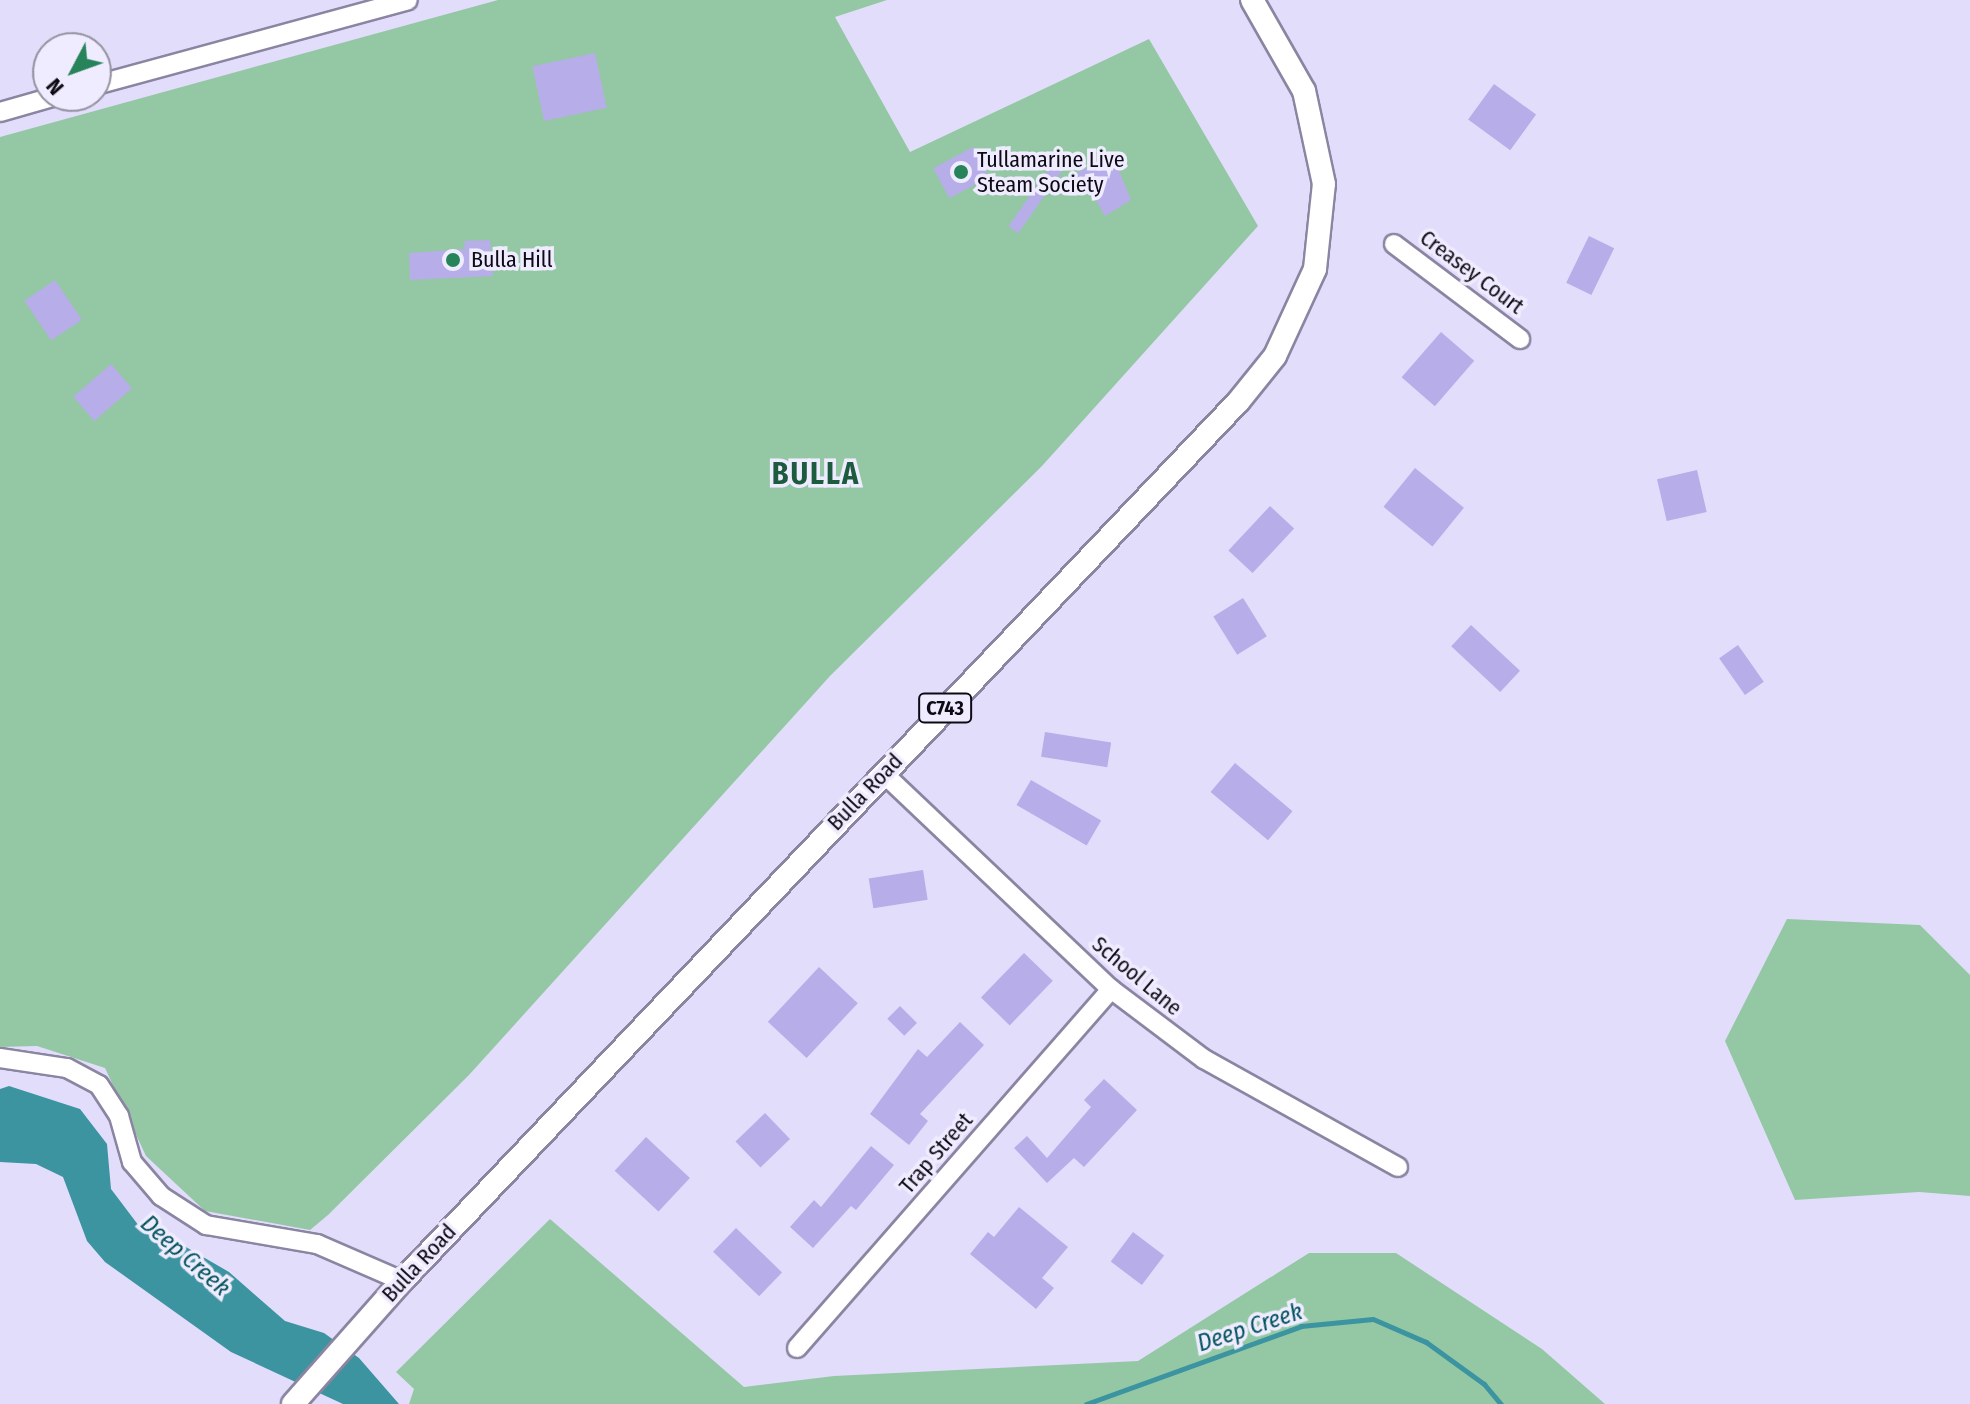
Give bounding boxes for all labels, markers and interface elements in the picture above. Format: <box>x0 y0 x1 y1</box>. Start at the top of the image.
north arrow <box>32 32 112 112</box>
text: N <box>41 73 70 101</box>
place label: Tullamarine Live Steam Society <box>977 146 1125 198</box>
marker: Tullamarine Live Steam Society <box>952 163 970 181</box>
street label: Creasey Court <box>1415 224 1529 320</box>
place label: Bulla Hill <box>471 247 552 273</box>
marker: Bulla Hill <box>442 249 464 271</box>
district label: BULLA <box>772 456 860 492</box>
road number: C743 <box>917 692 973 724</box>
street label: Bulla Road <box>822 748 908 836</box>
street label: School Lane <box>1087 931 1187 1021</box>
street label: Trap Street <box>894 1107 978 1199</box>
water label: Deep Creek <box>134 1209 236 1303</box>
street label: Bulla Road <box>376 1219 462 1307</box>
water label: Deep Creek <box>1194 1297 1306 1359</box>

